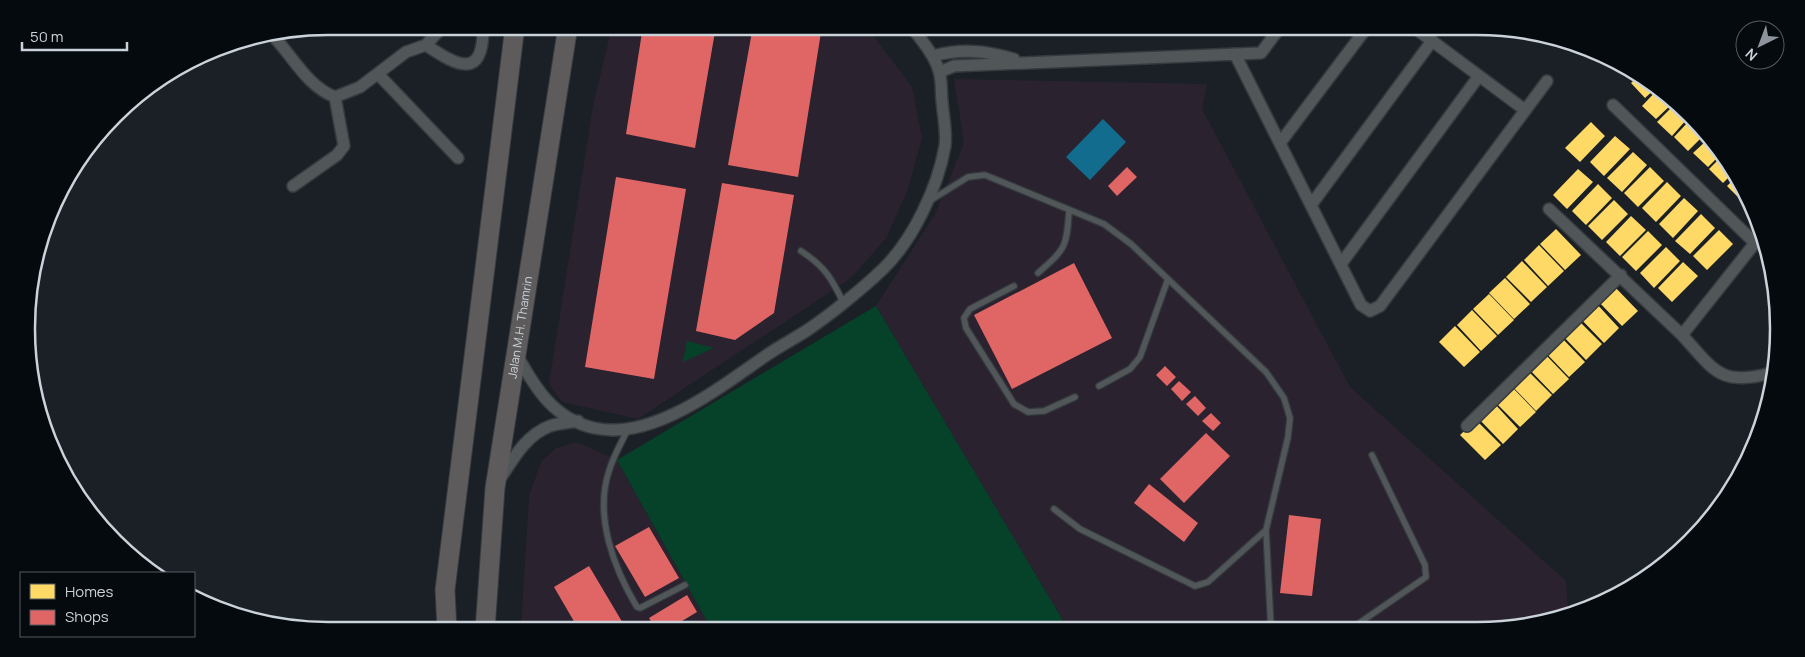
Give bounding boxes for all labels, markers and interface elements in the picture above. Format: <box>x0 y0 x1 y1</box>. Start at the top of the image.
scale bar <box>22 20 128 52</box>
north arrow <box>1735 20 1785 70</box>
text: 50 m <box>30 26 64 47</box>
text: N <box>1741 45 1761 65</box>
street label: Jalan M.H. Thamrin <box>503 275 536 380</box>
legend <box>20 572 195 637</box>
text: Homes <box>65 581 114 602</box>
text: Shops <box>65 606 109 627</box>

